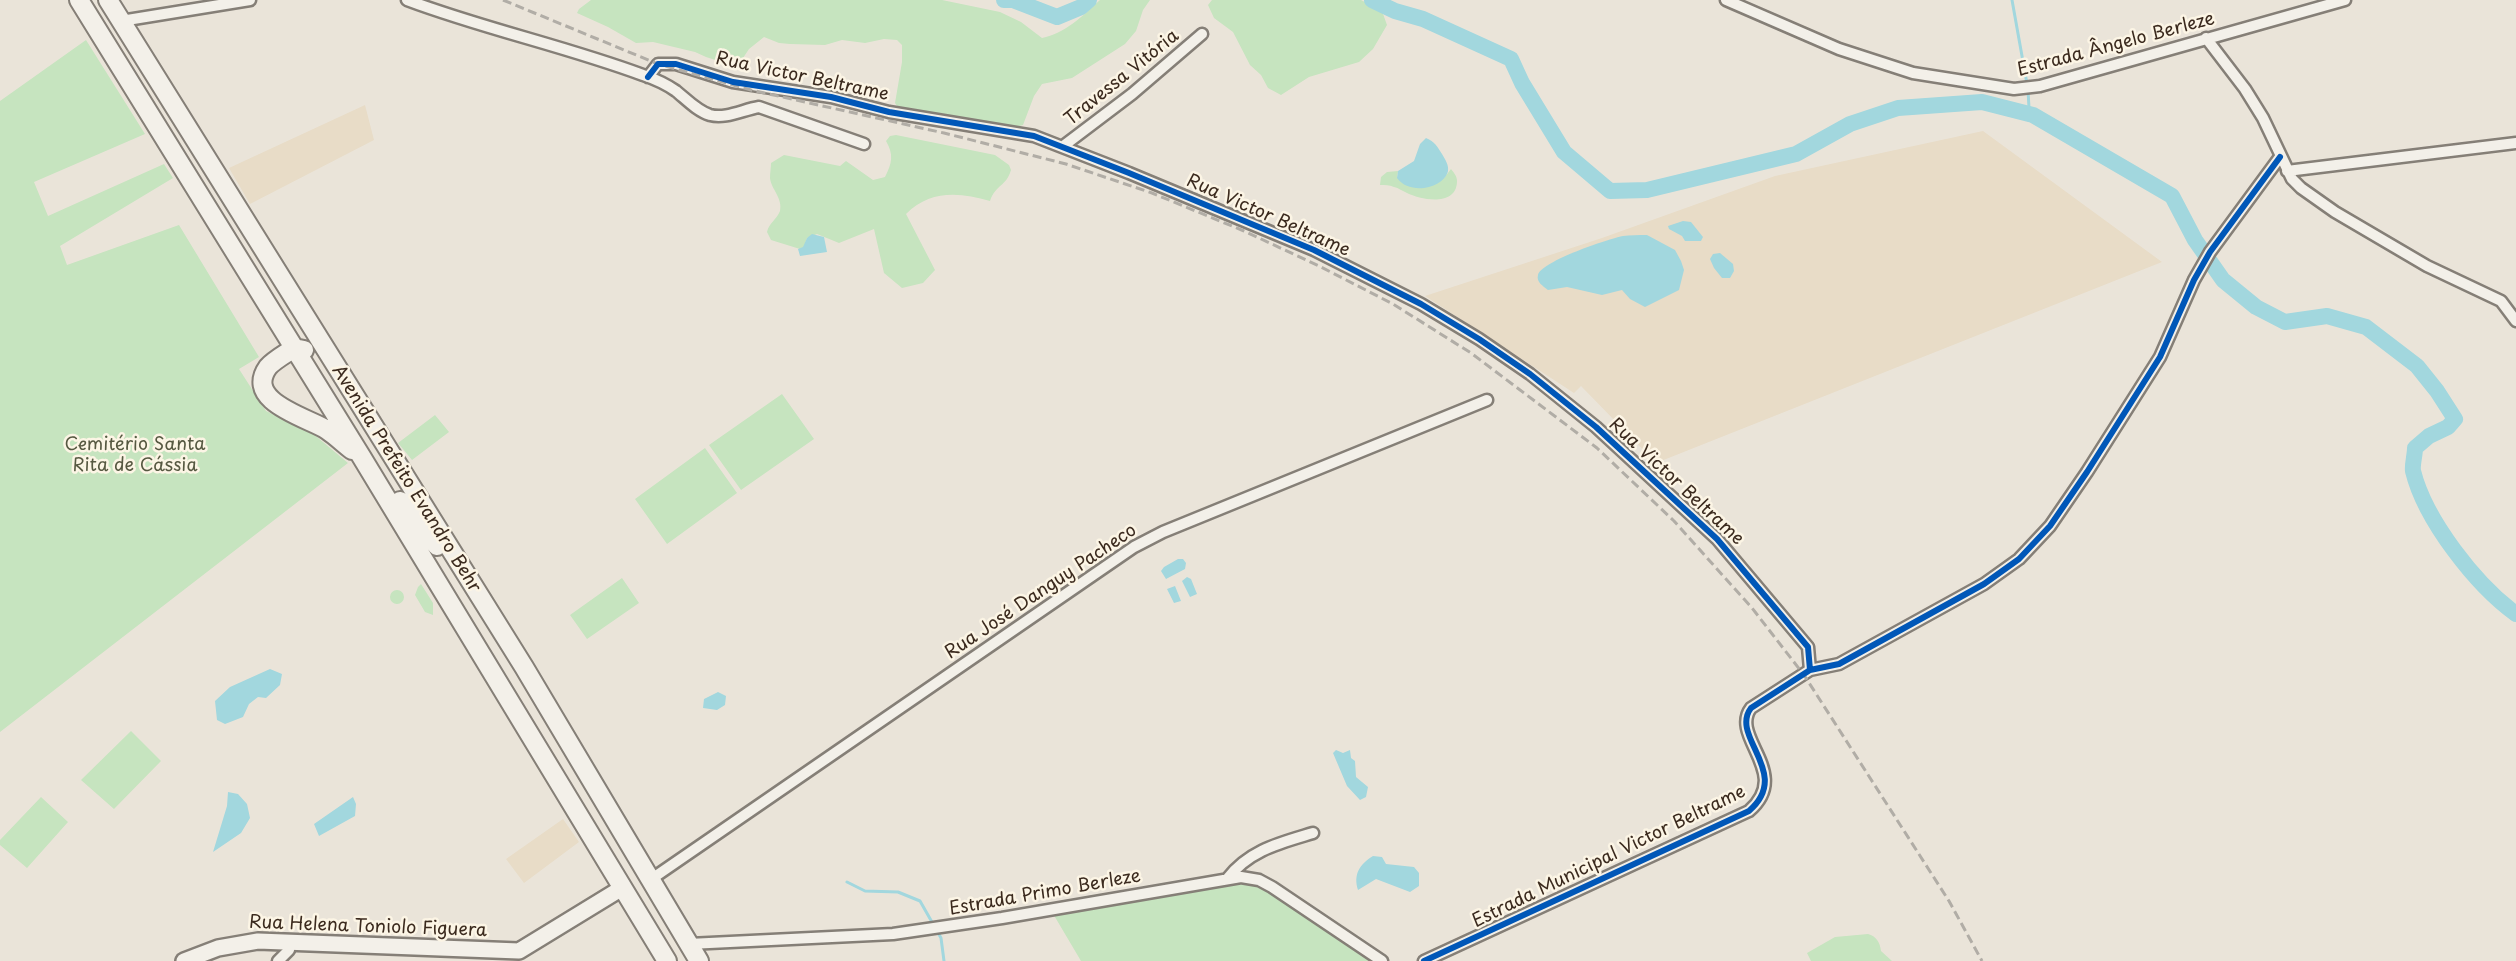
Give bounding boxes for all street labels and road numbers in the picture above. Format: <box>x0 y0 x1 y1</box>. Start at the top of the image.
street label: Estrada Ângelo Berleze <box>2015 8 2217 82</box>
street label: Travessa Vitória <box>1061 25 1183 131</box>
street label: Rua Victor Beltrame <box>713 48 891 106</box>
street label: Rua Victor Beltrame <box>1183 170 1353 262</box>
street label: Avenida Prefeito Evandro Behr <box>327 361 485 597</box>
street label: Rua Victor Beltrame <box>1604 414 1748 550</box>
street label: Rua José Danguy Pacheco <box>941 520 1141 664</box>
street label: Estrada Municipal Victor Beltrame <box>1469 781 1749 933</box>
street label: Estrada Primo Berleze <box>948 866 1142 920</box>
street label: Rua Helena Toniolo Figuera <box>249 912 487 942</box>

